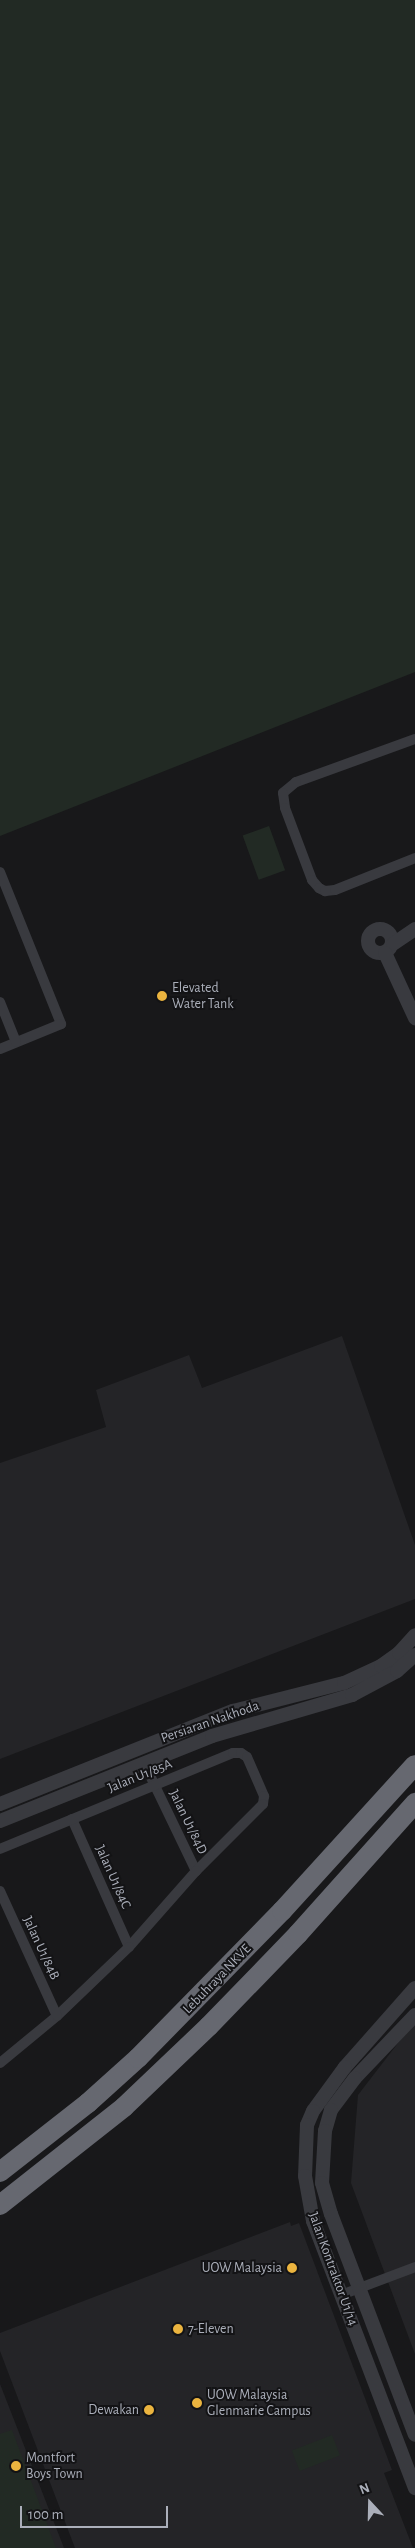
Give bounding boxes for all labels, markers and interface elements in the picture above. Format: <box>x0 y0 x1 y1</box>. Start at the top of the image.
place label: Elevated Water Tank <box>172 980 234 1012</box>
marker: Elevated Water Tank <box>156 990 168 1002</box>
street label: Persiaran Nakhoda <box>159 1697 261 1747</box>
street label: Jalan U1/85A <box>105 1755 175 1797</box>
street label: Jalan U1/84D <box>165 1787 211 1857</box>
street label: Jalan U1/84C <box>91 1842 135 1912</box>
street label: Jalan U1/84B <box>19 1913 63 1983</box>
street label: Lebuhraya NKVE <box>179 1941 255 2017</box>
street label: Jalan Kontraktor U1/14 <box>305 2210 361 2328</box>
place label: UOW Malaysia <box>202 2260 282 2276</box>
marker: UOW Malaysia <box>286 2262 298 2274</box>
place label: 7-Eleven <box>188 2321 234 2337</box>
marker: 7-Eleven <box>172 2323 184 2335</box>
place label: UOW Malaysia Glenmarie Campus <box>207 2387 311 2420</box>
marker: UOW Malaysia Glenmarie Campus <box>191 2397 203 2409</box>
place label: Dewakan <box>88 2402 139 2418</box>
marker: Dewakan <box>143 2404 155 2416</box>
place label: Montfort Boys Town <box>26 2450 83 2482</box>
marker: Montfort Boys Town <box>10 2460 22 2472</box>
north arrow <box>345 2478 395 2528</box>
text: N <box>358 2481 372 2497</box>
scale bar <box>22 2496 170 2528</box>
text: 100 m <box>28 2507 63 2522</box>

